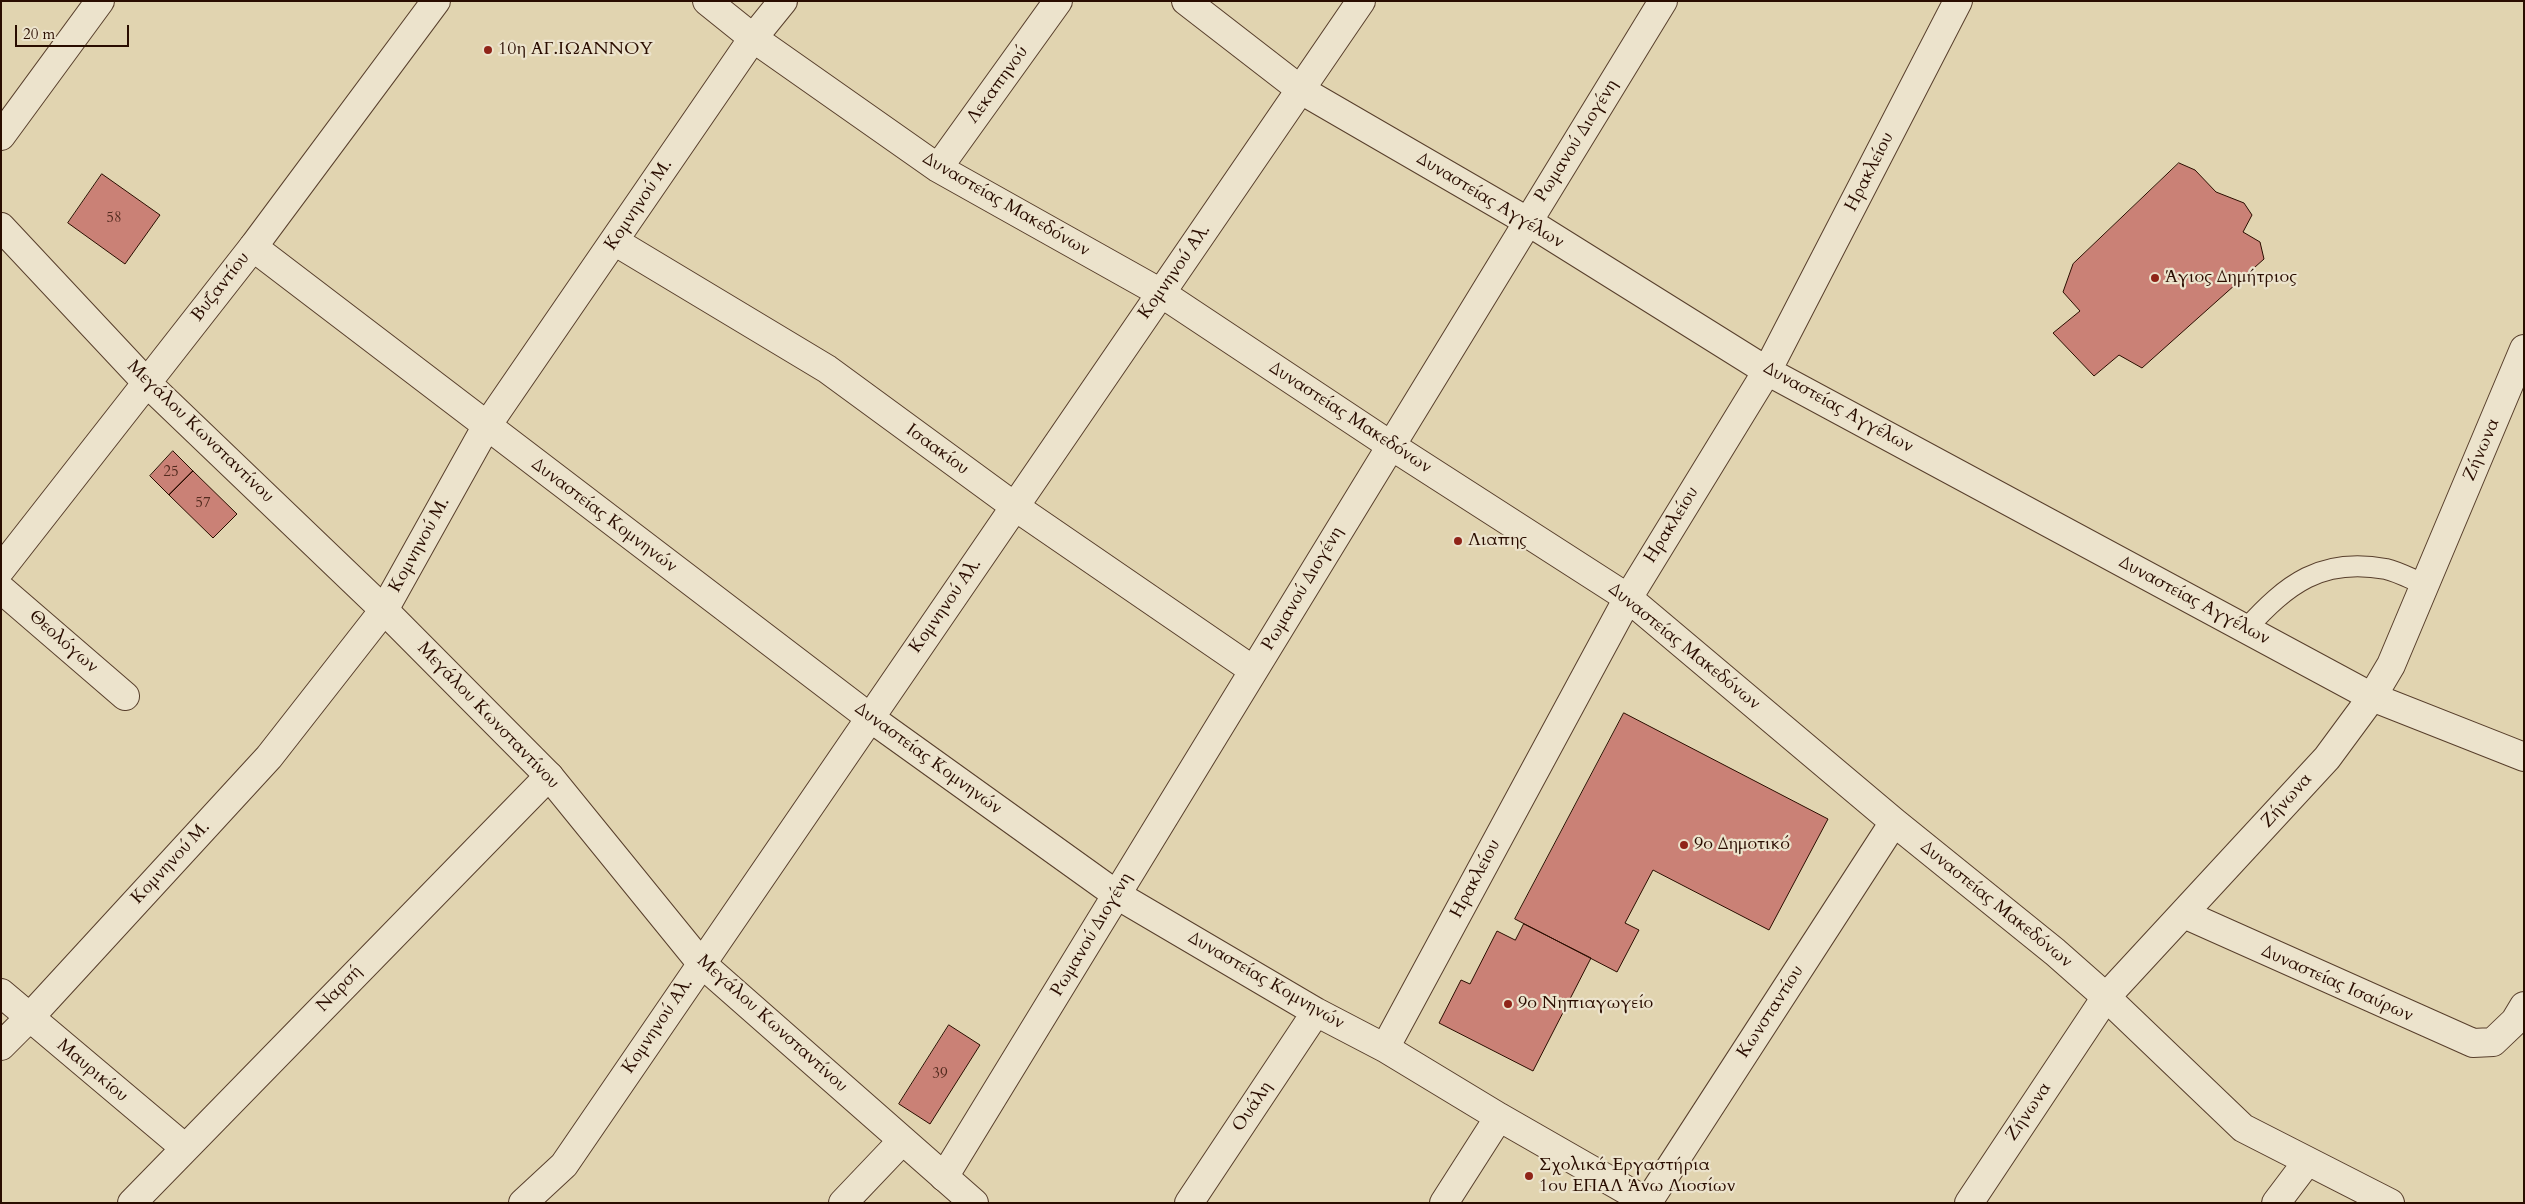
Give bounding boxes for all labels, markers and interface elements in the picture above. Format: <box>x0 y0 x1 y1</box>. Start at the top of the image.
scale bar <box>18 15 131 47</box>
text: 20 m <box>23 24 55 44</box>
place label: 10η ΑΓ.ΙΩΑΝΝΟΥ <box>498 39 653 61</box>
street label: Λεκαπηνού <box>963 42 1033 128</box>
marker: 10η ΑΓ.ΙΩΑΝΝΟΥ <box>482 44 494 56</box>
street label: Ρωμανού Διογένη <box>1531 76 1623 206</box>
street label: Ηρακλείου <box>1841 129 1899 215</box>
street label: Δυναστείας Μακεδόνων <box>919 148 1093 262</box>
street label: Δυναστείας Αγγέλων <box>1412 148 1568 254</box>
street label: Κομνηνού Μ. <box>601 155 677 255</box>
house number: 58 <box>106 210 122 228</box>
street label: Κομνηνού Αλ. <box>1134 220 1216 324</box>
street label: Βυζαντίου <box>187 248 255 326</box>
place label: Άγιος Δημήτριος <box>2165 267 2297 289</box>
marker: Άγιος Δημήτριος <box>2149 272 2161 284</box>
street label: Μεγάλου Κωνσταντίνου <box>122 356 278 508</box>
street label: Δυναστείας Μακεδόνων <box>1265 357 1435 479</box>
street label: Δυναστείας Αγγέλων <box>1759 358 1917 458</box>
street label: Ζήνωνα <box>2459 416 2505 484</box>
street label: Ισαακίου <box>901 420 973 480</box>
street label: Δυναστείας Κομνηνών <box>527 454 681 578</box>
house number: 25 <box>163 464 179 482</box>
street label: Ηρακλείου <box>1640 483 1704 567</box>
street label: Κομνηνού Μ. <box>385 494 455 596</box>
house number: 57 <box>195 495 211 513</box>
street label: Ρωμανού Διογένη <box>1258 523 1348 655</box>
place label: Λιαπης <box>1468 530 1527 552</box>
marker: Λιαπης <box>1452 535 1464 547</box>
street label: Δυναστείας Αγγέλων <box>2115 552 2273 650</box>
street label: Κομνηνού Αλ. <box>905 554 987 658</box>
street label: Δυναστείας Μακεδόνων <box>1604 579 1764 715</box>
street label: Θεολόγων <box>24 606 102 678</box>
street label: Μεγάλου Κωνσταντίνου <box>412 638 564 794</box>
street label: Δυναστείας Κομνηνών <box>850 698 1006 820</box>
street label: Ζήνωνα <box>2257 769 2317 833</box>
street label: Κομνηνού Μ. <box>127 817 215 909</box>
place label: 9ο Δημοτικό <box>1694 834 1790 856</box>
street label: Ηρακλείου <box>1446 836 1506 922</box>
street label: Δυναστείας Μακεδόνων <box>1916 837 2076 973</box>
marker: 9ο Δημοτικό <box>1678 839 1690 851</box>
street label: Ρωμανού Διογένη <box>1047 869 1137 1001</box>
street label: Δυναστείας Κομνηνών <box>1184 927 1348 1035</box>
street label: Δυναστείας Ισαύρων <box>2258 941 2416 1027</box>
street label: Μεγάλου Κωνσταντίνου <box>692 951 852 1097</box>
street label: Ναρσή <box>312 961 368 1017</box>
street label: Κωνσταντίου <box>1733 962 1809 1062</box>
street label: Κομνηνού Αλ. <box>618 974 698 1078</box>
place label: 9ο Νηπιαγωγείο <box>1518 993 1653 1015</box>
marker: 9ο Νηπιαγωγείο <box>1502 998 1514 1010</box>
street label: Μαυρικίου <box>52 1035 132 1107</box>
house number: 39 <box>932 1066 948 1084</box>
street label: Ουάλη <box>1228 1078 1278 1136</box>
street label: Ζήνωνα <box>2002 1079 2056 1145</box>
place label: Σχολικά Εργαστήρια 1ου ΕΠΑΛ Άνω Λιοσίων <box>1539 1155 1735 1198</box>
marker: Σχολικά Εργαστήρια 1ου ΕΠΑΛ Άνω Λιοσίων <box>1523 1170 1535 1182</box>

